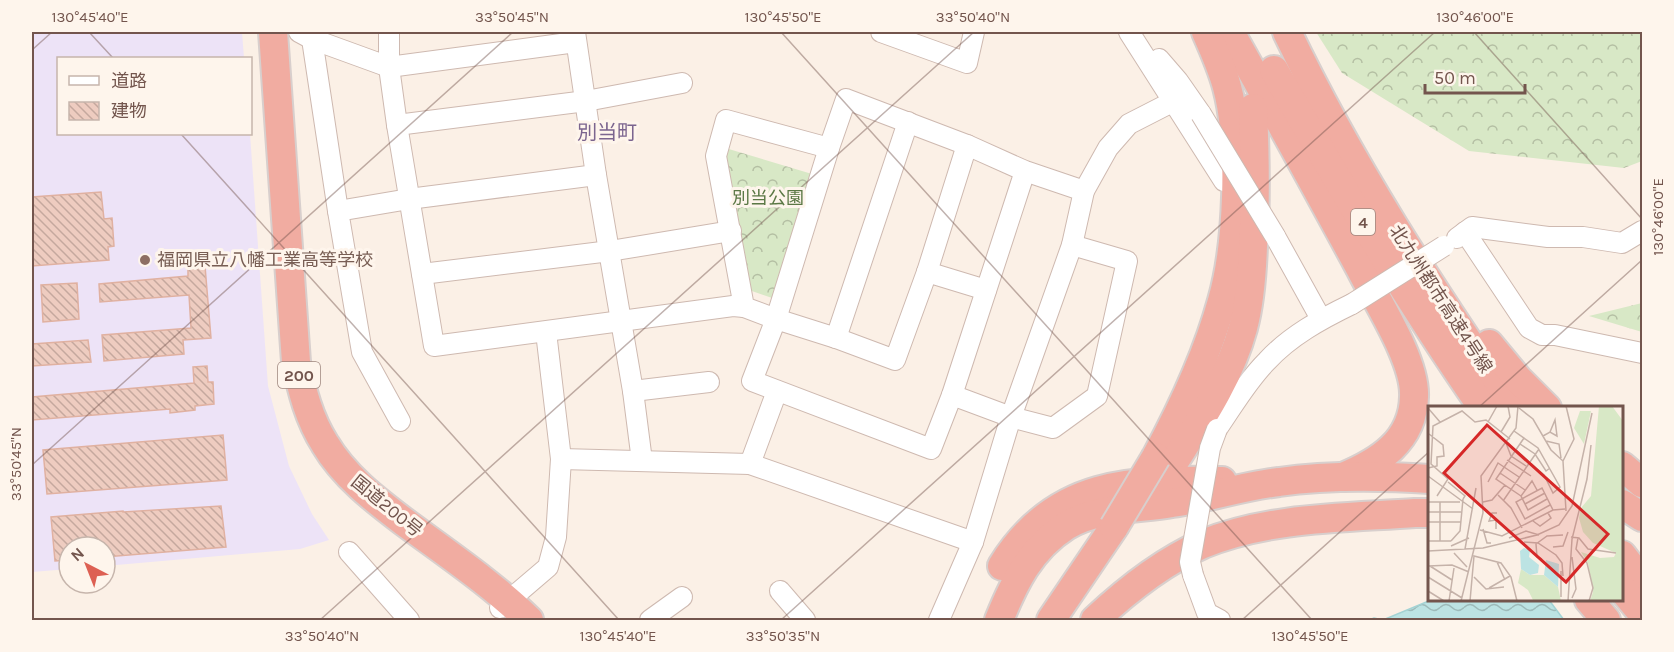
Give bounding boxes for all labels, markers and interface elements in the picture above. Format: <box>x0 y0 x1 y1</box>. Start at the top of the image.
text: 130°45'40"E <box>52 8 128 26</box>
text: 33°50'45"N <box>475 8 549 26</box>
text: 130°45'50"E <box>744 8 822 26</box>
text: 33°50'40"N <box>936 8 1010 26</box>
text: 130°46'00"E <box>1436 8 1514 26</box>
legend <box>57 57 252 135</box>
scale bar <box>1425 57 1526 95</box>
text: 50 m <box>1434 67 1476 89</box>
text: 道路 <box>111 70 147 92</box>
text: 建物 <box>111 100 147 122</box>
district label: 別当町 <box>577 121 637 144</box>
text: 130°46'00"E <box>1649 178 1667 256</box>
park label: 別当公園 <box>732 187 804 209</box>
road number: 4 <box>1351 209 1375 235</box>
street label: 北九州都市高速4号線 <box>1385 221 1497 377</box>
place label: 福岡県立八幡工業高等学校 <box>157 249 373 271</box>
marker: 福岡県立八幡工業高等学校 <box>138 253 152 267</box>
road number: 200 <box>278 362 320 388</box>
inset map <box>1428 406 1623 601</box>
text: 33°50'45"N <box>7 427 25 501</box>
street label: 国道200号 <box>347 470 427 542</box>
north arrow <box>57 535 117 595</box>
text: N <box>67 543 88 565</box>
text: 33°50'40"N <box>285 627 359 645</box>
text: 130°45'40"E <box>580 627 656 645</box>
text: 33°50'35"N <box>746 627 820 645</box>
text: 130°45'50"E <box>1271 627 1349 645</box>

